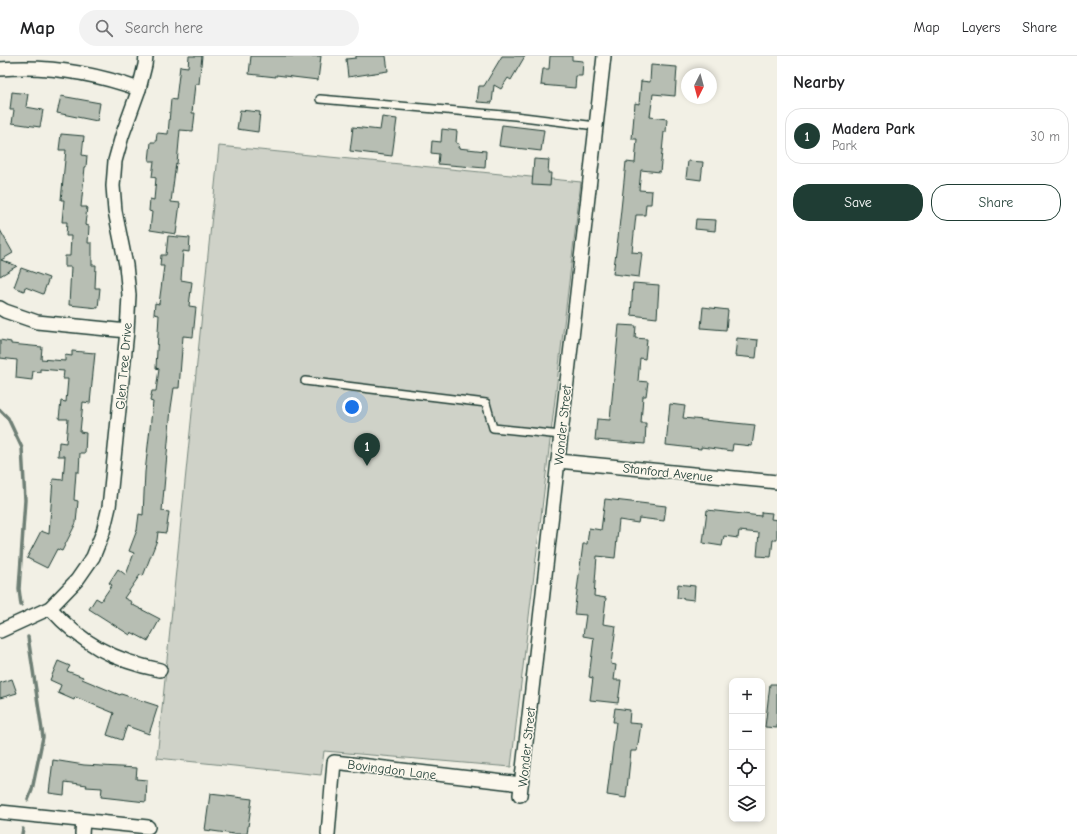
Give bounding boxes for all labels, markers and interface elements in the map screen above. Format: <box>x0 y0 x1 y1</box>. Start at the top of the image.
search box <box>79 10 359 46</box>
text: Map <box>20 17 55 39</box>
icon: search <box>93 17 115 39</box>
text: Search here <box>125 19 203 37</box>
text: Map <box>913 19 940 36</box>
text: Layers <box>962 19 1000 36</box>
text: Share <box>1022 19 1057 36</box>
north arrow <box>681 68 717 104</box>
text: Nearby <box>793 73 844 92</box>
text: Madera Park <box>832 120 915 138</box>
text: 1 <box>804 129 810 144</box>
text: 30 m <box>1030 129 1060 144</box>
text: Park <box>832 138 857 153</box>
button: Save <box>793 184 923 221</box>
button: Share <box>931 184 1061 221</box>
street label: Glen Tree Drive <box>112 321 135 410</box>
street label: Wonder Street <box>551 383 574 466</box>
your location <box>342 397 362 417</box>
pin: 1 <box>354 433 380 466</box>
street label: Stanford Avenue <box>622 460 714 485</box>
map controls <box>729 678 765 822</box>
button: + <box>729 678 765 714</box>
street label: Wonder Street <box>515 705 538 788</box>
button: − <box>729 714 765 750</box>
button: locate <box>729 750 765 786</box>
street label: Bovingdon Lane <box>347 757 438 782</box>
button: layers <box>729 786 765 822</box>

